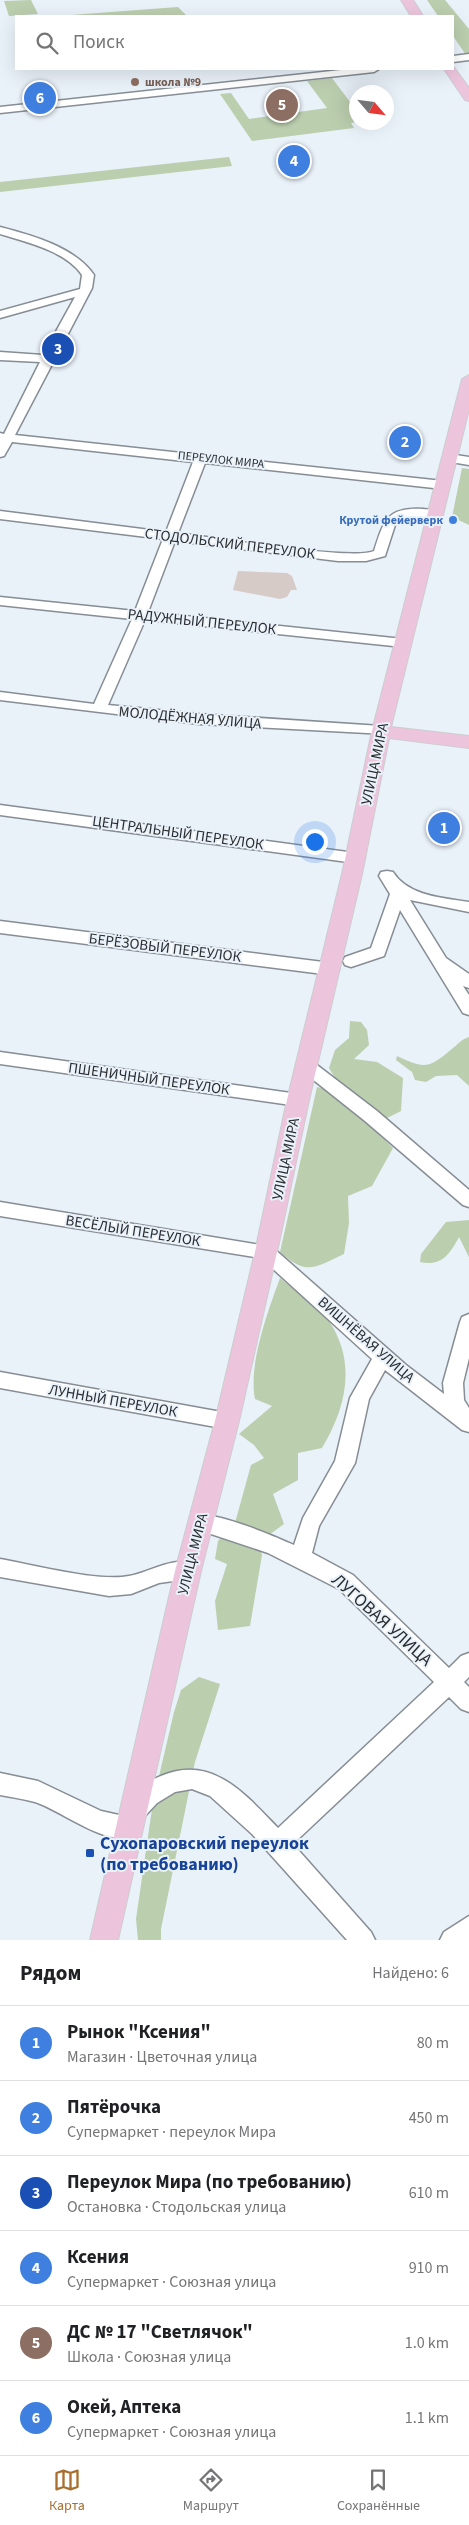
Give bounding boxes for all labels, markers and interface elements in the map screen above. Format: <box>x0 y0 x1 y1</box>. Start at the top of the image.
search box <box>15 15 454 70</box>
icon: search <box>33 29 61 57</box>
text: Поиск <box>73 29 124 56</box>
place label: школа №9 <box>145 74 201 91</box>
marker: школа №9 <box>129 76 141 88</box>
pin: 6 <box>24 79 56 117</box>
north arrow <box>349 85 394 130</box>
pin: 5 <box>266 86 298 124</box>
pin: 4 <box>278 142 310 180</box>
pin: 3 <box>42 330 74 368</box>
pin: 2 <box>389 423 421 461</box>
street label: ПЕРЕУЛОК МИРА <box>177 447 266 473</box>
place label: Крутой фейерверк <box>339 512 443 529</box>
marker: Крутой фейерверк <box>447 514 459 526</box>
street label: СТОДОЛЬСКИЙ ПЕРЕУЛОК <box>144 523 317 565</box>
street label: РАДУЖНЫЙ ПЕРЕУЛОК <box>127 604 278 640</box>
street label: МОЛОДЁЖНАЯ УЛИЦА <box>118 701 263 735</box>
street label: УЛИЦА МИРА <box>356 720 394 807</box>
pin: 1 <box>428 809 460 847</box>
street label: ЦЕНТРАЛЬНЫЙ ПЕРЕУЛОК <box>91 811 265 855</box>
your location <box>302 829 328 855</box>
street label: БЕРЁЗОВЫЙ ПЕРЕУЛОК <box>88 928 243 968</box>
street label: ПШЕНИЧНЫЙ ПЕРЕУЛОК <box>67 1057 231 1101</box>
street label: УЛИЦА МИРА <box>267 1115 305 1202</box>
street label: ВЕСЁЛЫЙ ПЕРЕУЛОК <box>64 1210 202 1252</box>
street label: ВИШНЁВАЯ УЛИЦА <box>313 1292 420 1389</box>
street label: ЛУННЫЙ ПЕРЕУЛОК <box>47 1379 179 1423</box>
street label: УЛИЦА МИРА <box>173 1510 213 1597</box>
street label: ЛУГОВАЯ УЛИЦА <box>326 1568 438 1672</box>
place label: Сухопаровский переулок (по требованию) <box>100 1831 309 1877</box>
marker: Сухопаровский переулок (по требованию) <box>84 1847 96 1859</box>
text: Рядом <box>20 1958 81 1988</box>
text: Найдено: 6 <box>372 1962 449 1984</box>
text: Рынок "Ксения" <box>67 2019 211 2046</box>
text: 1 <box>32 2032 40 2054</box>
text: 80 m <box>417 2032 449 2054</box>
text: Магазин · Цветочная улица <box>67 2046 257 2068</box>
text: Пятёрочка <box>67 2094 161 2121</box>
text: 2 <box>32 2107 40 2129</box>
text: 450 m <box>409 2107 449 2129</box>
text: Супермаркет · переулок Мира <box>67 2121 276 2143</box>
text: Переулок Мира (по требованию) <box>67 2169 352 2196</box>
text: 3 <box>32 2182 40 2204</box>
text: 610 m <box>409 2182 449 2204</box>
text: Остановка · Стодольская улица <box>67 2196 286 2218</box>
text: Ксения <box>67 2244 129 2271</box>
text: 4 <box>32 2257 40 2279</box>
text: 910 m <box>409 2257 449 2279</box>
text: Супермаркет · Союзная улица <box>67 2271 276 2293</box>
text: ДС № 17 "Светлячок" <box>67 2319 253 2346</box>
text: 5 <box>32 2332 40 2354</box>
text: 1.0 km <box>405 2332 449 2354</box>
text: Школа · Союзная улица <box>67 2346 231 2368</box>
text: Окей, Аптека <box>67 2394 181 2421</box>
text: 6 <box>32 2407 40 2429</box>
text: 1.1 km <box>405 2407 449 2429</box>
text: Супермаркет · Союзная улица <box>67 2421 276 2443</box>
tab: Карта <box>49 2466 85 2516</box>
tab: Маршрут <box>183 2466 239 2516</box>
tab: Сохранённые <box>337 2466 420 2516</box>

